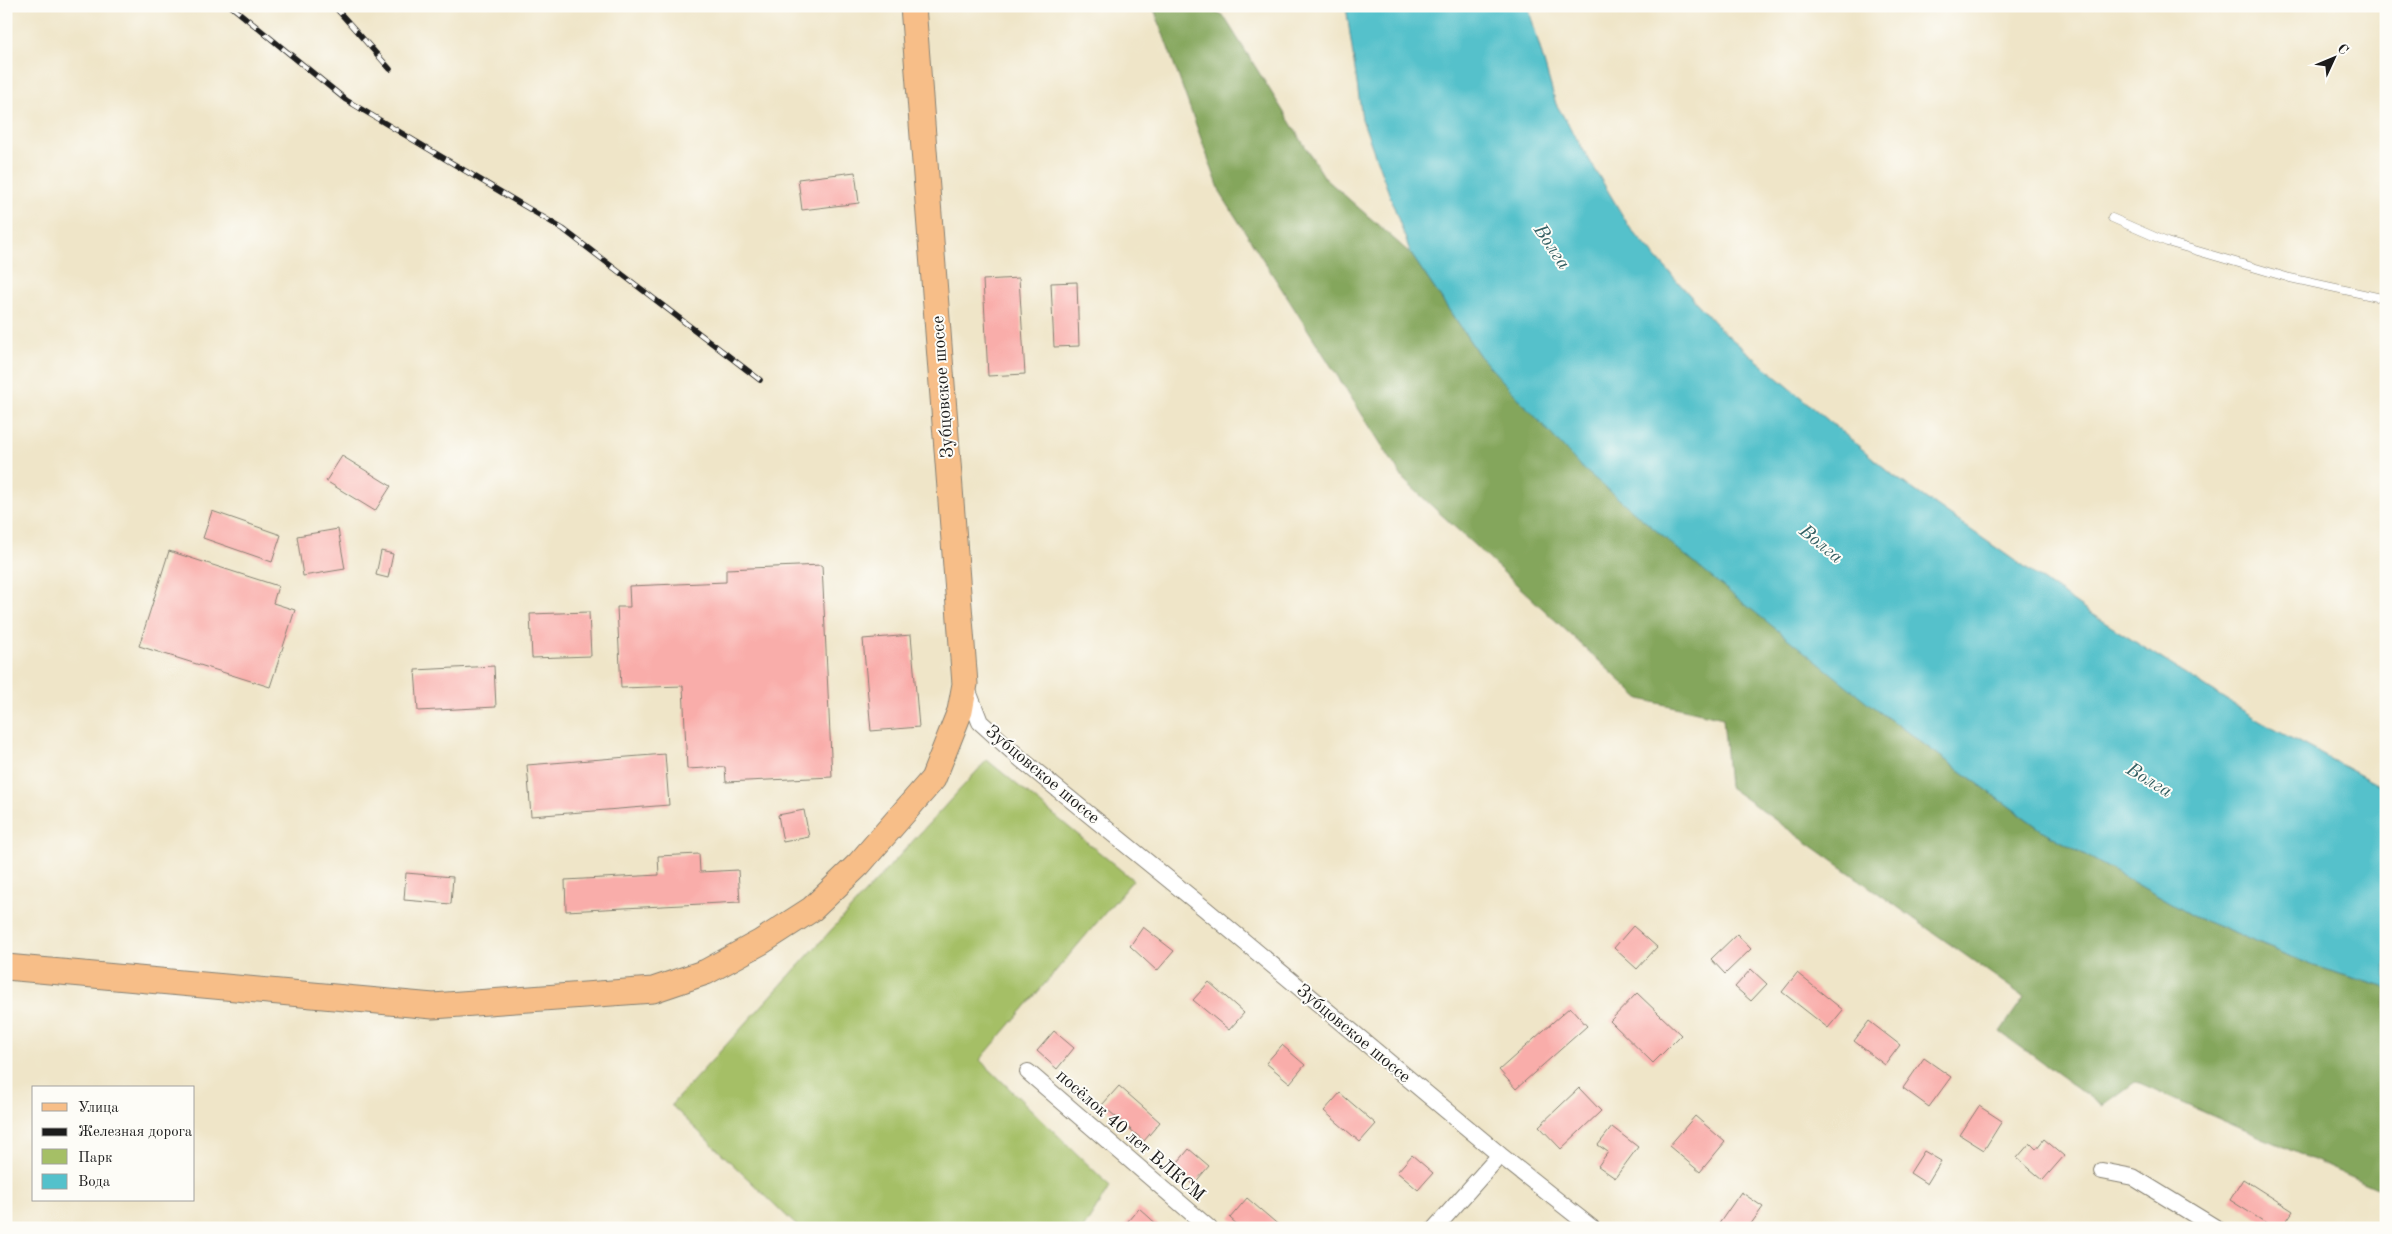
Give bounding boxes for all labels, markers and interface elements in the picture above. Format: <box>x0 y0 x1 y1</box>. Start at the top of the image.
north arrow <box>2310 32 2360 82</box>
text: С <box>2334 41 2351 58</box>
water label: Волга <box>1529 221 1573 273</box>
street label: Зубцовское шоссе <box>929 315 957 459</box>
water label: Волга <box>1794 521 1846 568</box>
street label: Зубцовское шоссе <box>982 722 1103 828</box>
water label: Волга <box>2122 760 2175 802</box>
street label: Зубцовское шоссе <box>1293 981 1414 1087</box>
street label: посёлок 40 лет ВЛКСМ <box>1053 1066 1208 1205</box>
legend <box>32 1086 195 1202</box>
text: Улица <box>78 1101 119 1116</box>
text: Железная дорога <box>78 1125 193 1140</box>
text: Парк <box>78 1151 113 1166</box>
text: Вода <box>78 1175 111 1190</box>

